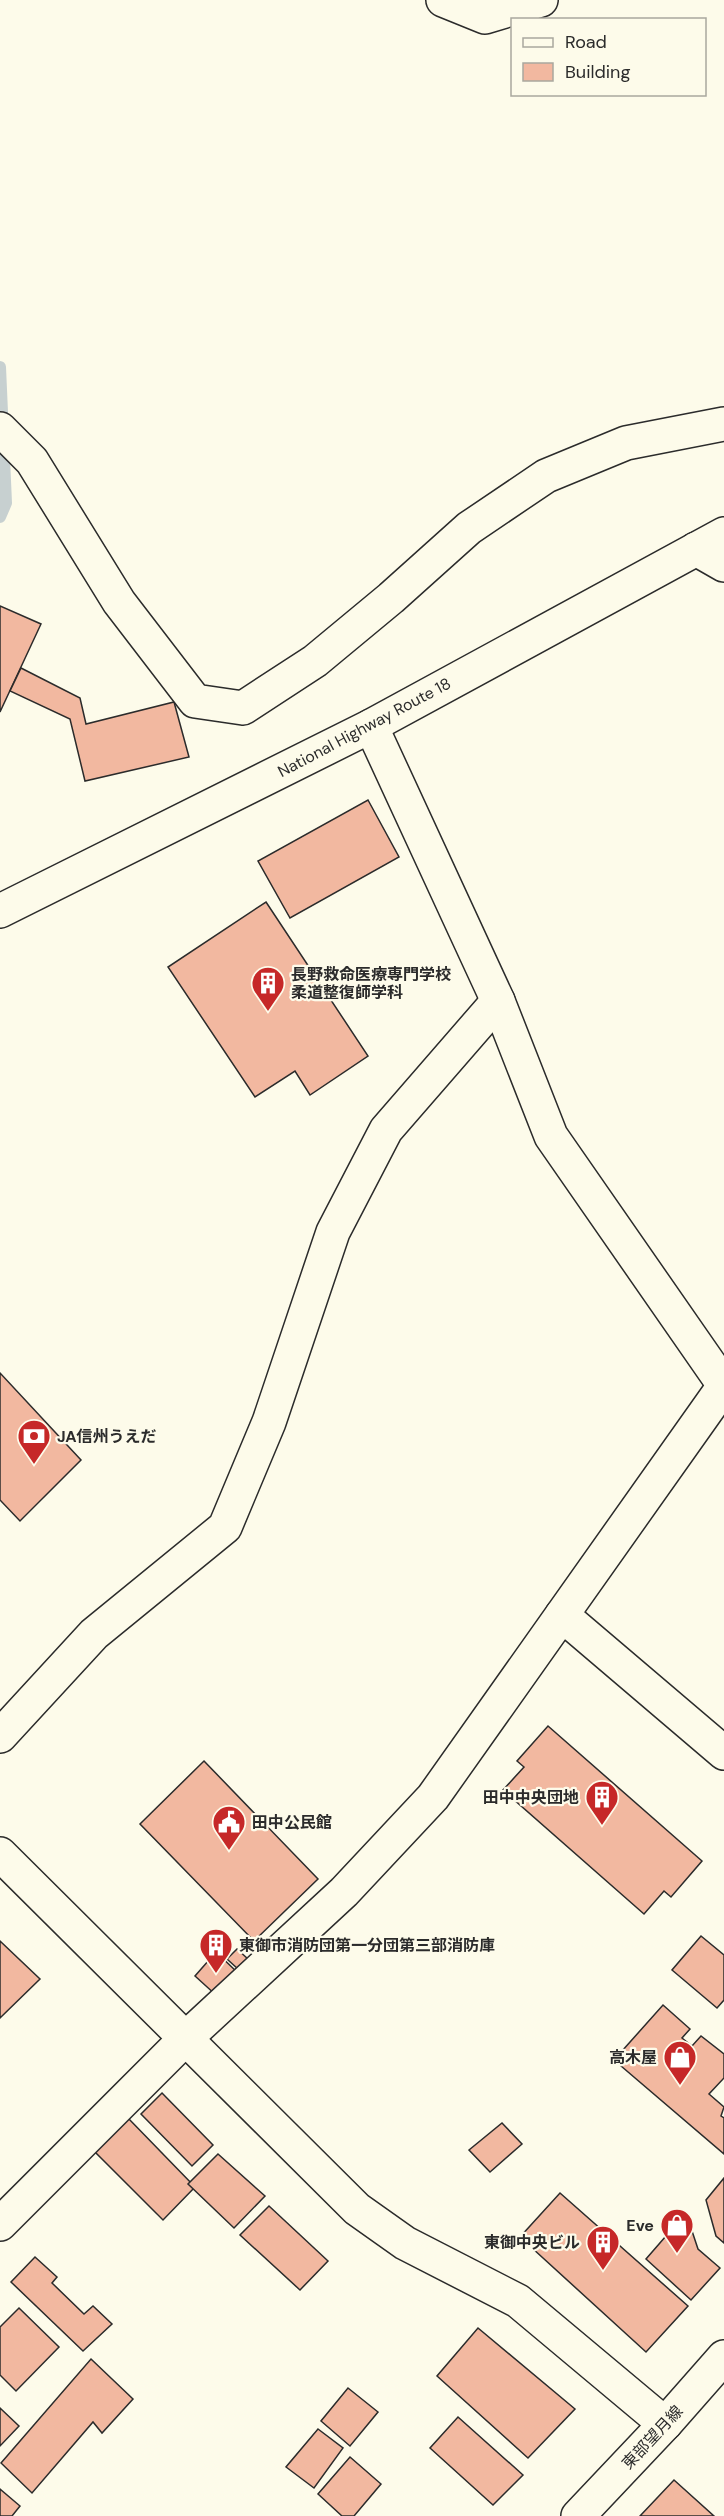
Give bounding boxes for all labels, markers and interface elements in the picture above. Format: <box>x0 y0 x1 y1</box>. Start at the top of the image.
legend <box>511 18 706 96</box>
text: Road <box>565 30 607 54</box>
text: Building <box>565 60 630 84</box>
street label: National Highway Route 18 <box>274 673 454 782</box>
place label: 長野救命医療専門学校 柔道整復師学科 <box>291 964 451 1003</box>
building icon: 長野救命医療専門学校 柔道整復師学科 <box>250 965 286 1012</box>
bank icon: JA信州うえだ <box>16 1418 52 1465</box>
place label: JA信州うえだ <box>57 1426 157 1447</box>
building icon: 田中中央団地 <box>584 1779 620 1826</box>
place label: 田中中央団地 <box>483 1787 579 1808</box>
public building icon: 田中公民館 <box>211 1804 247 1851</box>
place label: 田中公民館 <box>252 1812 332 1833</box>
building icon: 東御市消防団第一分団第三部消防庫 <box>198 1927 234 1974</box>
place label: 東御市消防団第一分団第三部消防庫 <box>239 1935 495 1956</box>
shop icon: 高木屋 <box>662 2039 698 2086</box>
place label: 高木屋 <box>609 2047 657 2068</box>
shop icon: Eve <box>659 2207 695 2254</box>
place label: Eve <box>626 2215 654 2236</box>
building icon: 東御中央ビル <box>585 2224 621 2271</box>
place label: 東御中央ビル <box>484 2232 580 2253</box>
street label: 東部望月線 <box>617 2401 687 2474</box>

